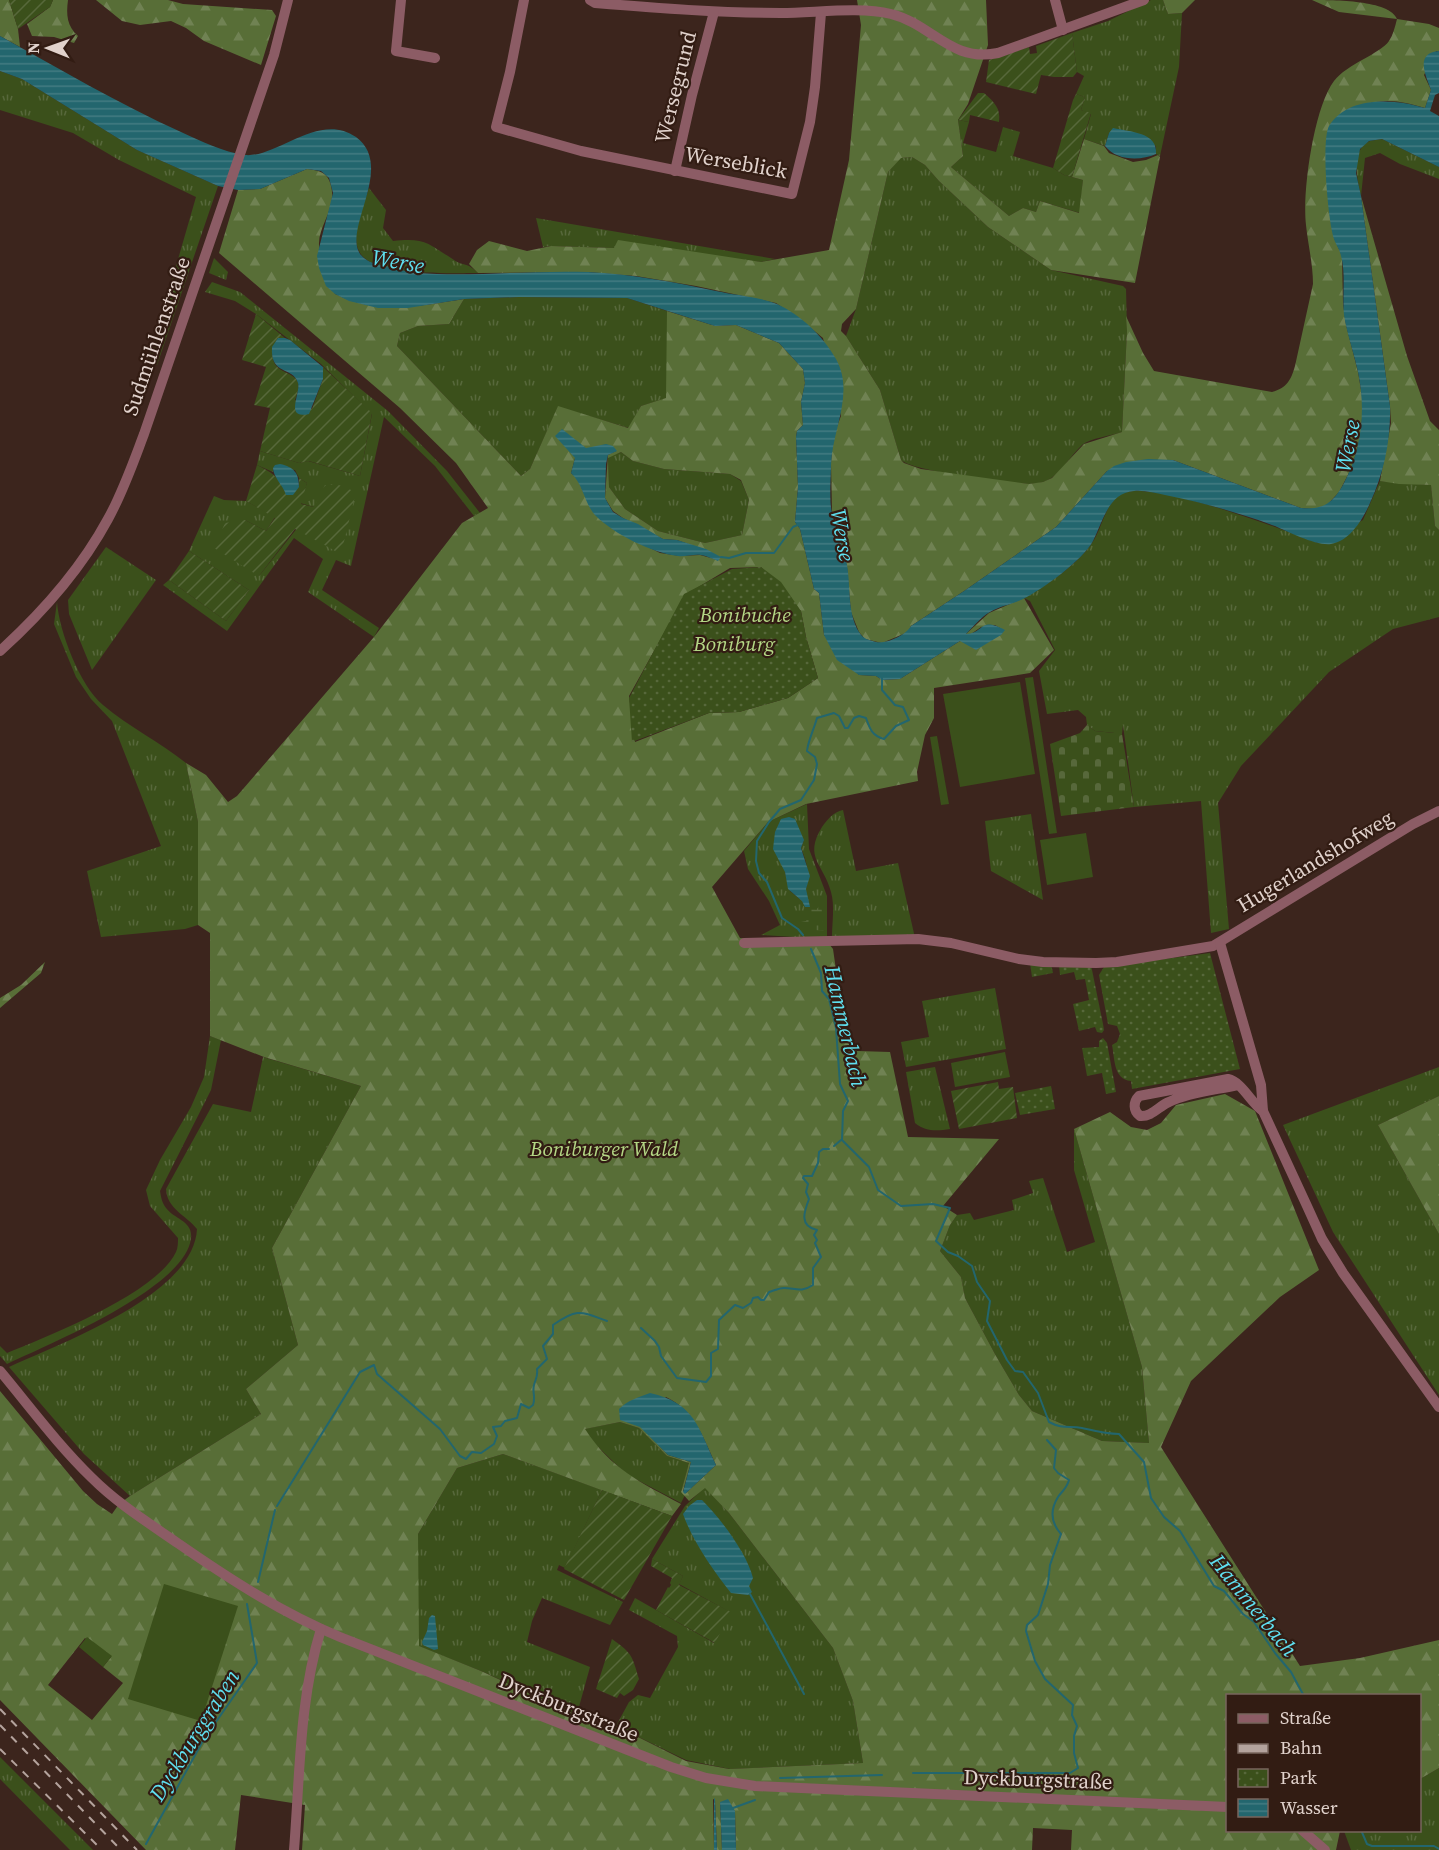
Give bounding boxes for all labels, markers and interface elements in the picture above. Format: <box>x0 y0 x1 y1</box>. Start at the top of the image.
north arrow <box>18 18 78 78</box>
street label: Wersegrund <box>647 28 703 146</box>
text: N <box>22 41 44 54</box>
street label: Werseblick <box>682 139 790 185</box>
water label: Werse <box>369 242 427 280</box>
street label: Sudmühlenstraße <box>115 253 197 419</box>
water label: Werse <box>1327 417 1367 475</box>
water label: Werse <box>824 506 862 564</box>
park label: Bonibuche <box>698 600 791 629</box>
park label: Boniburg <box>692 629 776 658</box>
street label: Hugerlandshofweg <box>1232 803 1399 919</box>
water label: Hammerbach <box>817 961 875 1090</box>
park label: Boniburger Wald <box>529 1134 678 1163</box>
water label: Hammerbach <box>1203 1547 1305 1663</box>
water label: Dyckburggraben <box>141 1663 247 1807</box>
street label: Dyckburgstraße <box>495 1666 643 1748</box>
legend <box>1226 1694 1421 1832</box>
text: Straße <box>1280 1705 1331 1730</box>
text: Bahn <box>1280 1735 1322 1760</box>
street label: Dyckburgstraße <box>963 1762 1113 1796</box>
text: Park <box>1280 1765 1317 1790</box>
text: Wasser <box>1280 1795 1338 1820</box>

